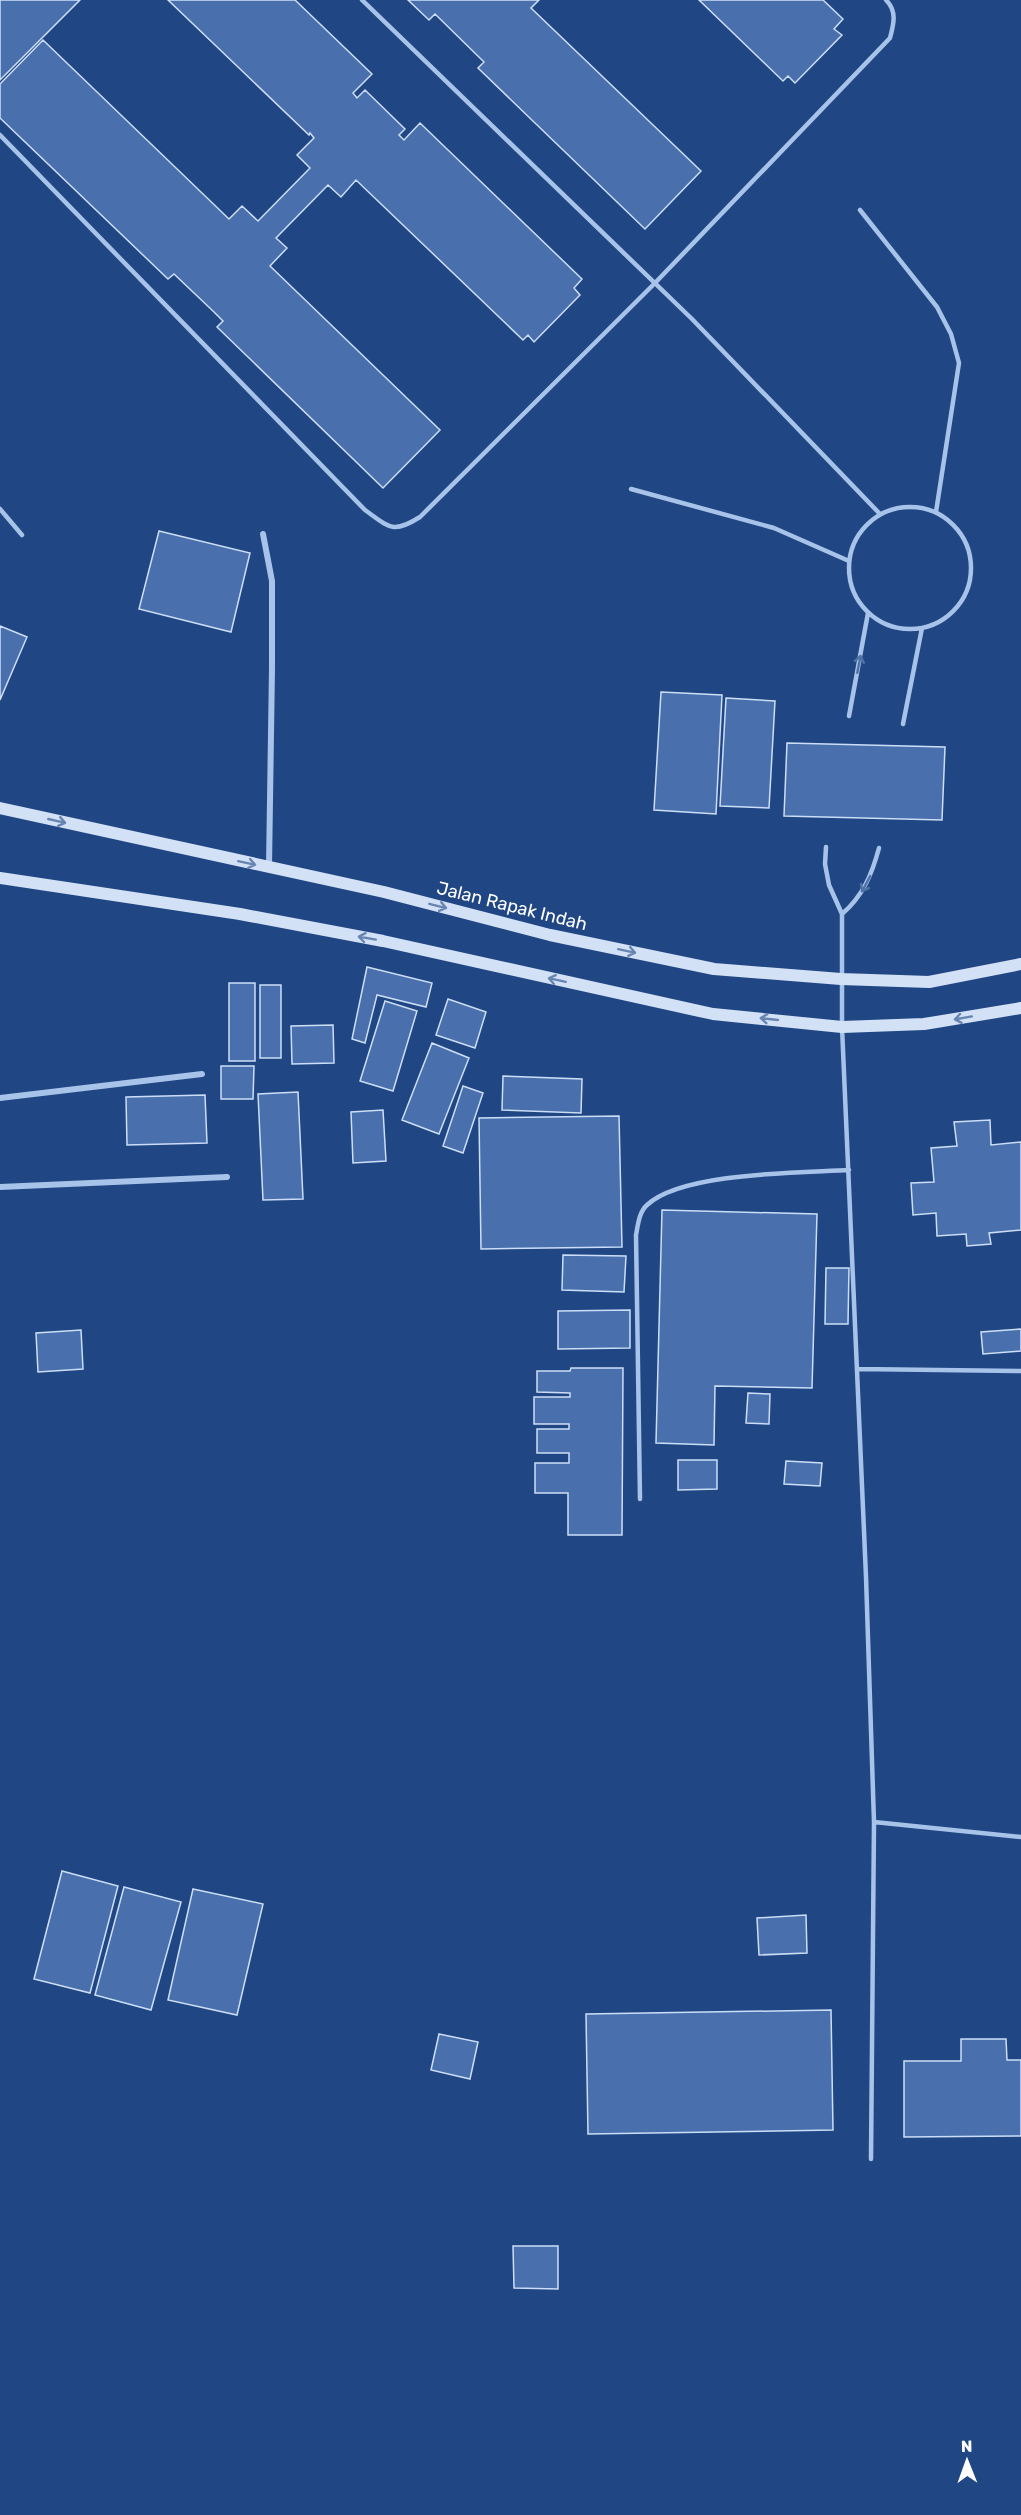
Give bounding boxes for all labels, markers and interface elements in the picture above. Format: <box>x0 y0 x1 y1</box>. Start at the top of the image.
one-way arrow <box>854 655 865 674</box>
one-way arrow <box>47 816 66 827</box>
one-way arrow <box>238 858 257 870</box>
one-way arrow <box>860 875 871 893</box>
street label: Jalan Rapak Indah <box>435 877 589 935</box>
one-way arrow <box>428 901 447 912</box>
one-way arrow <box>357 932 377 943</box>
one-way arrow <box>617 946 637 957</box>
one-way arrow <box>548 974 567 986</box>
one-way arrow <box>760 1013 780 1024</box>
one-way arrow <box>954 1013 974 1024</box>
north arrow <box>937 2431 997 2491</box>
text: N <box>961 2437 973 2456</box>

